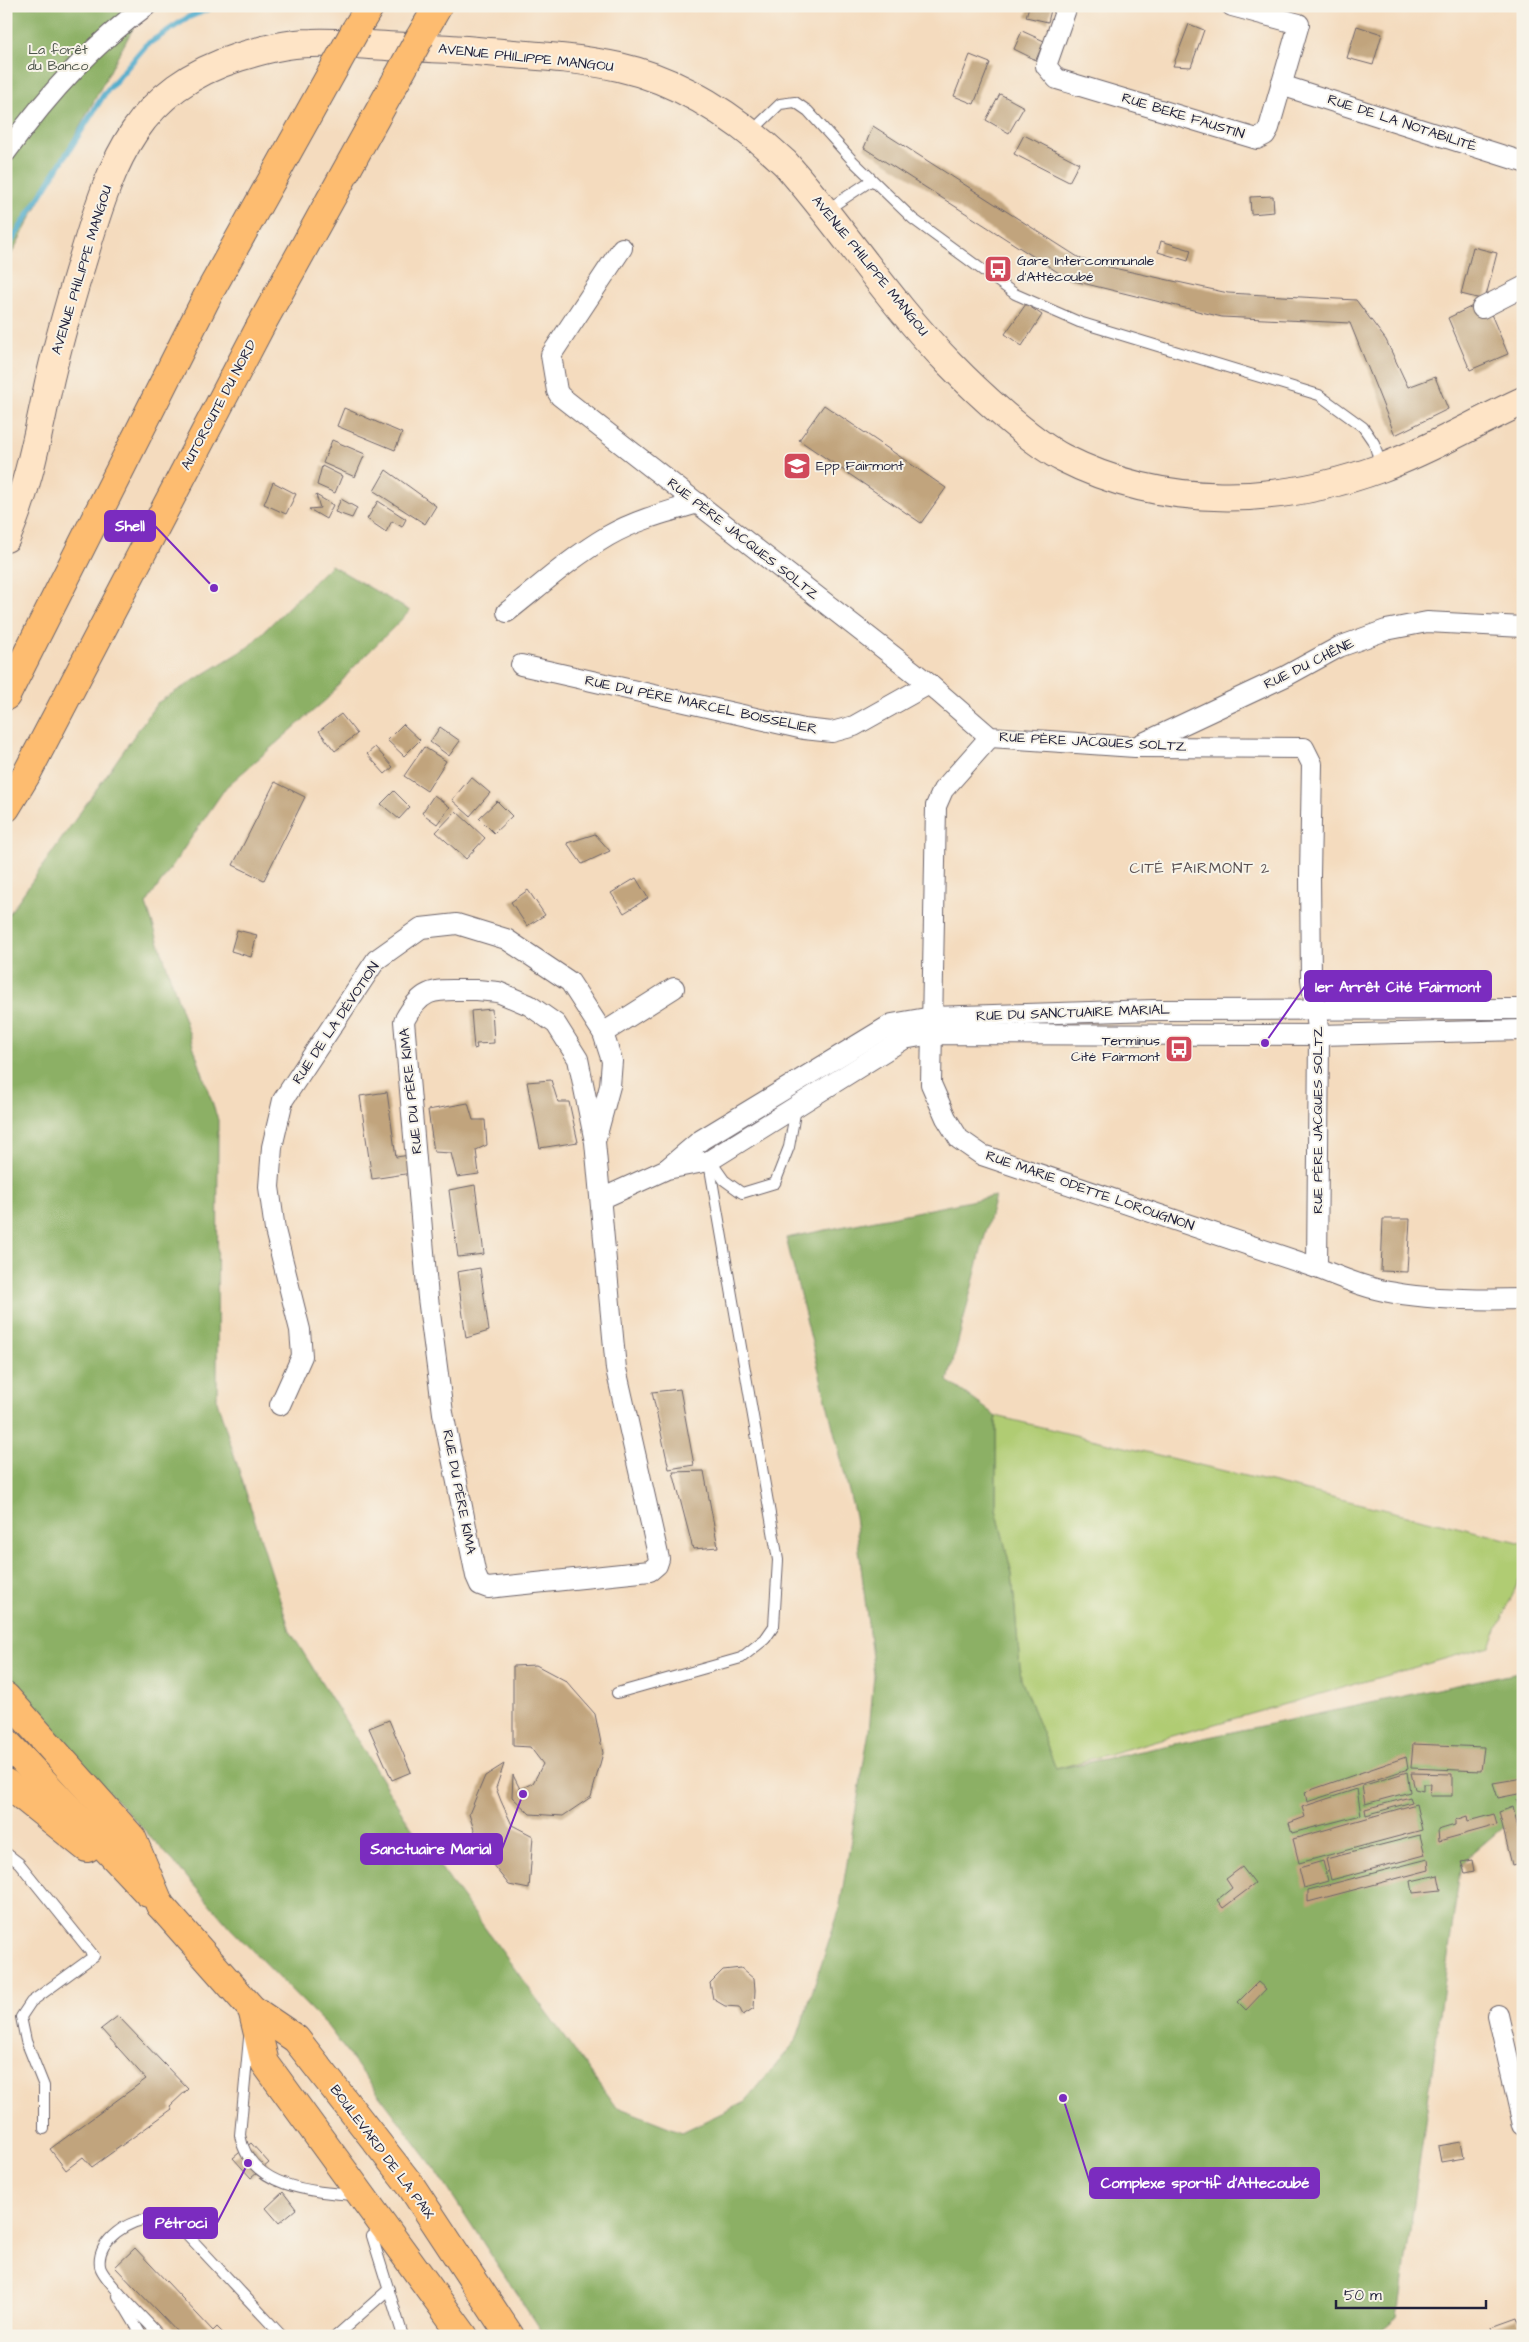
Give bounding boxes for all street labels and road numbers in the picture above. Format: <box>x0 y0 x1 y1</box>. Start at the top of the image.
street label: AVENUE PHILIPPE MANGOU <box>437 39 615 77</box>
street label: RUE BEKE FAUSTIN <box>1119 88 1247 144</box>
street label: RUE DE LA NOTABILITÉ <box>1325 89 1480 157</box>
street label: AVENUE PHILIPPE MANGOU <box>47 183 117 357</box>
street label: AVENUE PHILIPPE MANGOU <box>807 191 933 341</box>
street label: AUTOROUTE DU NORD <box>176 336 262 474</box>
street label: RUE PÈRE JACQUES SOLTZ <box>663 473 823 605</box>
street label: RUE DU CHÊNE <box>1261 633 1358 694</box>
street label: RUE DU PÈRE MARCEL BOISSELIER <box>583 671 819 739</box>
street label: RUE PÈRE JACQUES SOLTZ <box>999 727 1187 757</box>
street label: RUE DE LA DÉVOTION <box>288 958 385 1088</box>
street label: RUE DU SANCTUAIRE MARIAL <box>976 1000 1170 1026</box>
street label: RUE PÈRE JACQUES SOLTZ <box>1308 1026 1328 1214</box>
street label: RUE DU PÈRE KIMA <box>394 1027 428 1155</box>
street label: RUE MARIE ODETTE LOROUGNON <box>983 1146 1197 1236</box>
street label: RUE DU PÈRE KIMA <box>437 1428 481 1556</box>
street label: BOULEVARD DE LA PAIX <box>325 2081 439 2224</box>

